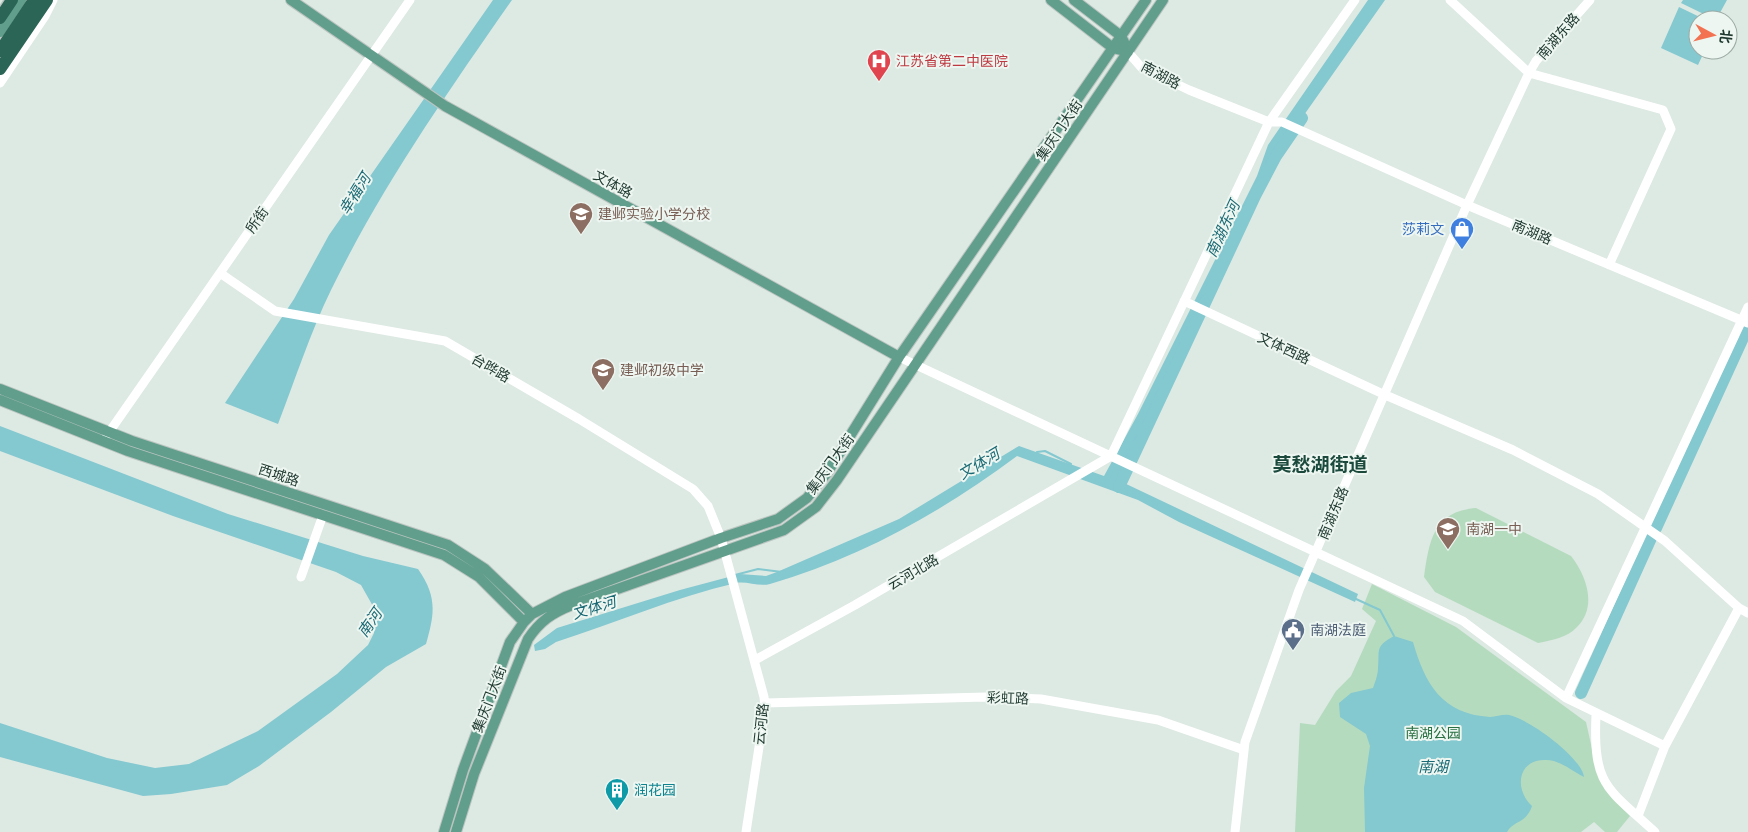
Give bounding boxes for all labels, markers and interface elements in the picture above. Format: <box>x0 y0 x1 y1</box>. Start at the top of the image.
street label: 南湖东路 <box>1533 9 1582 62</box>
north arrow <box>1688 10 1738 60</box>
text: 北 <box>1717 29 1736 45</box>
hospital icon: 江苏省第二中医院 <box>866 48 892 82</box>
place label: 江苏省第二中医院 <box>896 52 1008 69</box>
street label: 南湖路 <box>1139 57 1184 92</box>
street label: 集庆门大街 <box>1032 96 1085 163</box>
street label: 文体路 <box>591 166 636 201</box>
water label: 幸福河 <box>335 167 375 217</box>
water label: 南湖东河 <box>1201 195 1244 260</box>
school or university icon: 建邺实验小学分校 <box>568 201 594 235</box>
street label: 所街 <box>242 203 272 236</box>
place label: 建邺实验小学分校 <box>598 205 710 222</box>
shop icon: 莎莉文 <box>1449 216 1475 250</box>
street label: 南湖路 <box>1510 216 1555 248</box>
place label: 莎莉文 <box>1402 220 1444 237</box>
street label: 文体西路 <box>1255 328 1313 367</box>
street label: 台晔路 <box>469 350 514 385</box>
school or university icon: 建邺初级中学 <box>590 357 616 391</box>
place label: 建邺初级中学 <box>620 361 704 378</box>
street label: 集庆门大街 <box>802 430 857 497</box>
water label: 文体河 <box>955 442 1005 482</box>
district label: 莫愁湖街道 <box>1272 452 1368 475</box>
street label: 西城路 <box>257 460 302 489</box>
street label: 南湖东路 <box>1314 484 1351 542</box>
school or university icon: 南湖一中 <box>1435 516 1461 550</box>
place label: 南湖一中 <box>1466 520 1522 537</box>
street label: 云河北路 <box>884 550 941 593</box>
water label: 文体河 <box>570 591 621 622</box>
water label: 南河 <box>353 603 387 640</box>
public building icon: 南湖法庭 <box>1280 617 1306 651</box>
place label: 南湖法庭 <box>1310 621 1366 638</box>
street label: 集庆门大街 <box>468 663 509 735</box>
street label: 彩虹路 <box>987 688 1029 707</box>
street label: 云河路 <box>750 702 771 746</box>
park label: 南湖公园 <box>1405 724 1461 741</box>
water label: 南湖 <box>1418 757 1450 775</box>
building icon: 润花园 <box>604 777 630 811</box>
place label: 润花园 <box>634 781 676 798</box>

